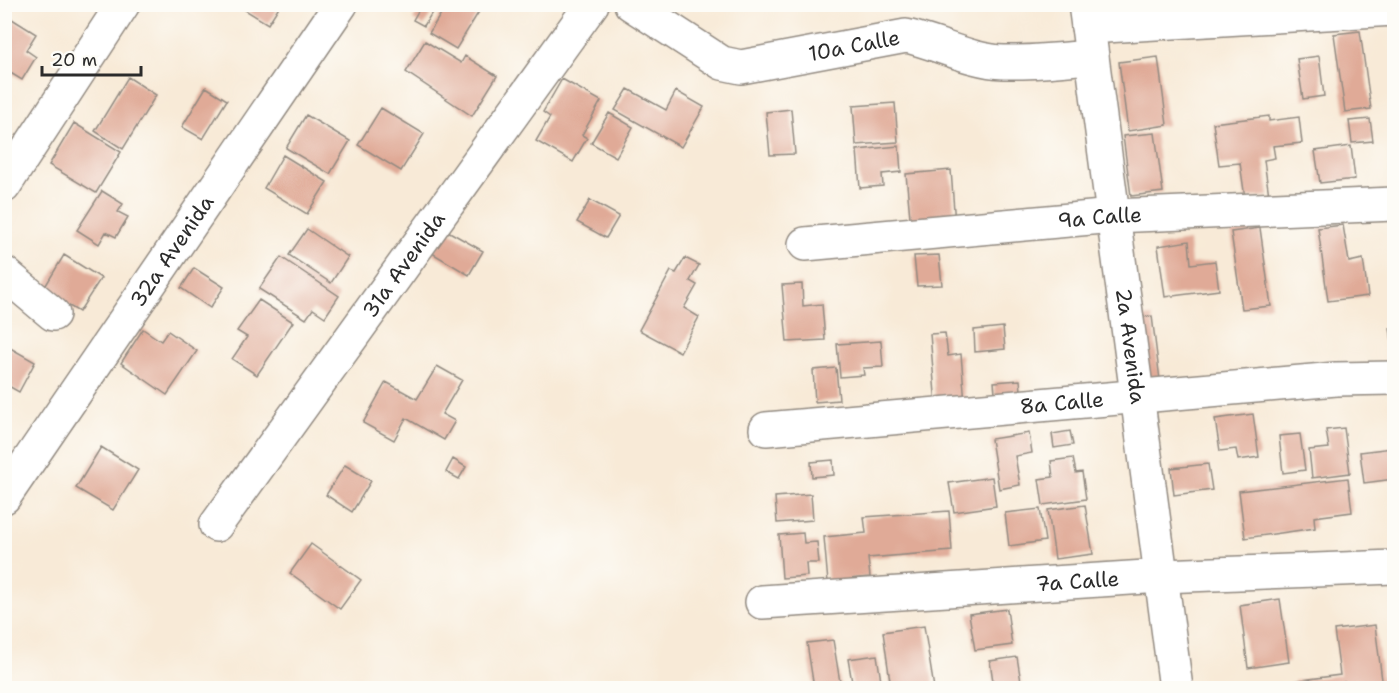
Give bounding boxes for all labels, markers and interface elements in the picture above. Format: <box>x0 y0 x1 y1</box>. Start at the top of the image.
street label: 10a Calle <box>806 23 902 68</box>
scale bar <box>42 39 141 77</box>
text: 20 m <box>51 48 97 72</box>
street label: 32a Avenida <box>124 190 220 312</box>
street label: 9a Calle <box>1056 201 1143 235</box>
street label: 31a Avenida <box>356 206 452 323</box>
street label: 2a Avenida <box>1109 286 1152 406</box>
street label: 8a Calle <box>1019 385 1105 421</box>
street label: 7a Calle <box>1035 565 1120 598</box>

